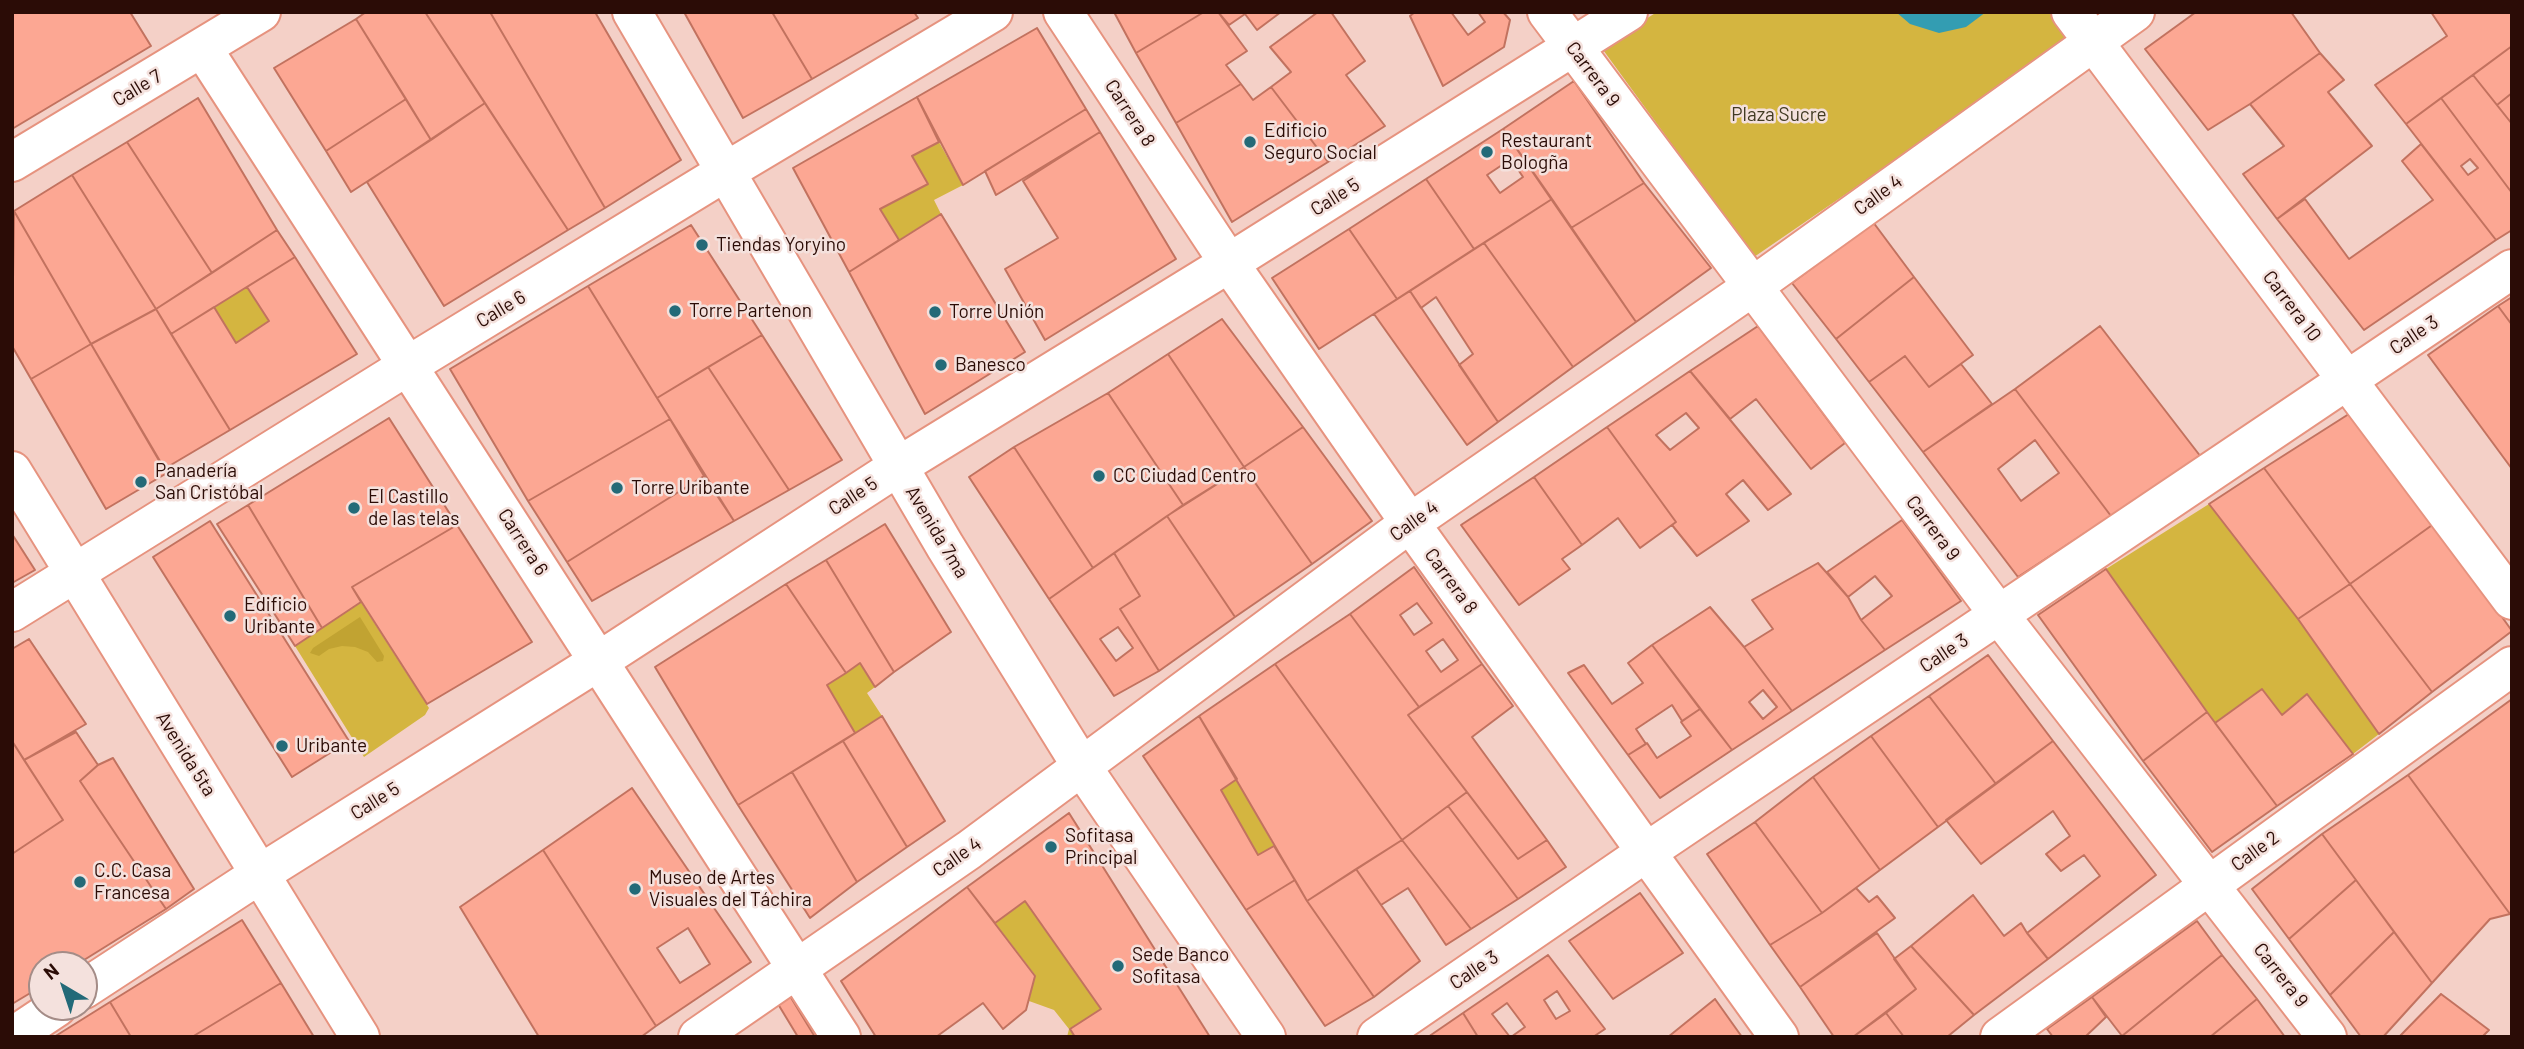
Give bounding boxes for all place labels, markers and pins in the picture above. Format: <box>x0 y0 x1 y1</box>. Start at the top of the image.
place label: Edificio Seguro Social <box>1264 120 1377 164</box>
place label: Restaurant Bologña <box>1501 130 1592 174</box>
marker: Edificio Seguro Social <box>1242 134 1258 150</box>
marker: Restaurant Bologña <box>1479 144 1495 160</box>
place label: Tiendas Yoryino <box>716 234 846 256</box>
marker: Tiendas Yoryino <box>694 237 710 253</box>
place label: Torre Partenon <box>689 300 812 322</box>
place label: Torre Unión <box>949 301 1044 323</box>
marker: Torre Partenon <box>667 303 683 319</box>
marker: Torre Unión <box>927 304 943 320</box>
place label: Banesco <box>955 354 1026 376</box>
marker: Banesco <box>933 357 949 373</box>
place label: Panadería San Cristóbal <box>155 460 263 504</box>
place label: CC Ciudad Centro <box>1113 465 1257 487</box>
marker: CC Ciudad Centro <box>1091 468 1107 484</box>
marker: Panadería San Cristóbal <box>133 474 149 490</box>
place label: Torre Uribante <box>631 477 750 499</box>
marker: Torre Uribante <box>609 480 625 496</box>
place label: El Castillo de las telas <box>368 486 459 530</box>
marker: El Castillo de las telas <box>346 500 362 516</box>
place label: Edificio Uribante <box>244 594 315 638</box>
marker: Edificio Uribante <box>222 608 238 624</box>
place label: Uribante <box>296 735 367 757</box>
marker: Uribante <box>274 738 290 754</box>
place label: Sofitasa Principal <box>1065 825 1137 869</box>
marker: Sofitasa Principal <box>1043 839 1059 855</box>
place label: C.C. Casa Francesa <box>94 860 171 904</box>
place label: Museo de Artes Visuales del Táchira <box>649 867 812 911</box>
marker: C.C. Casa Francesa <box>72 874 88 890</box>
marker: Museo de Artes Visuales del Táchira <box>627 881 643 897</box>
place label: Sede Banco Sofitasa <box>1132 944 1229 988</box>
marker: Sede Banco Sofitasa <box>1110 958 1126 974</box>

